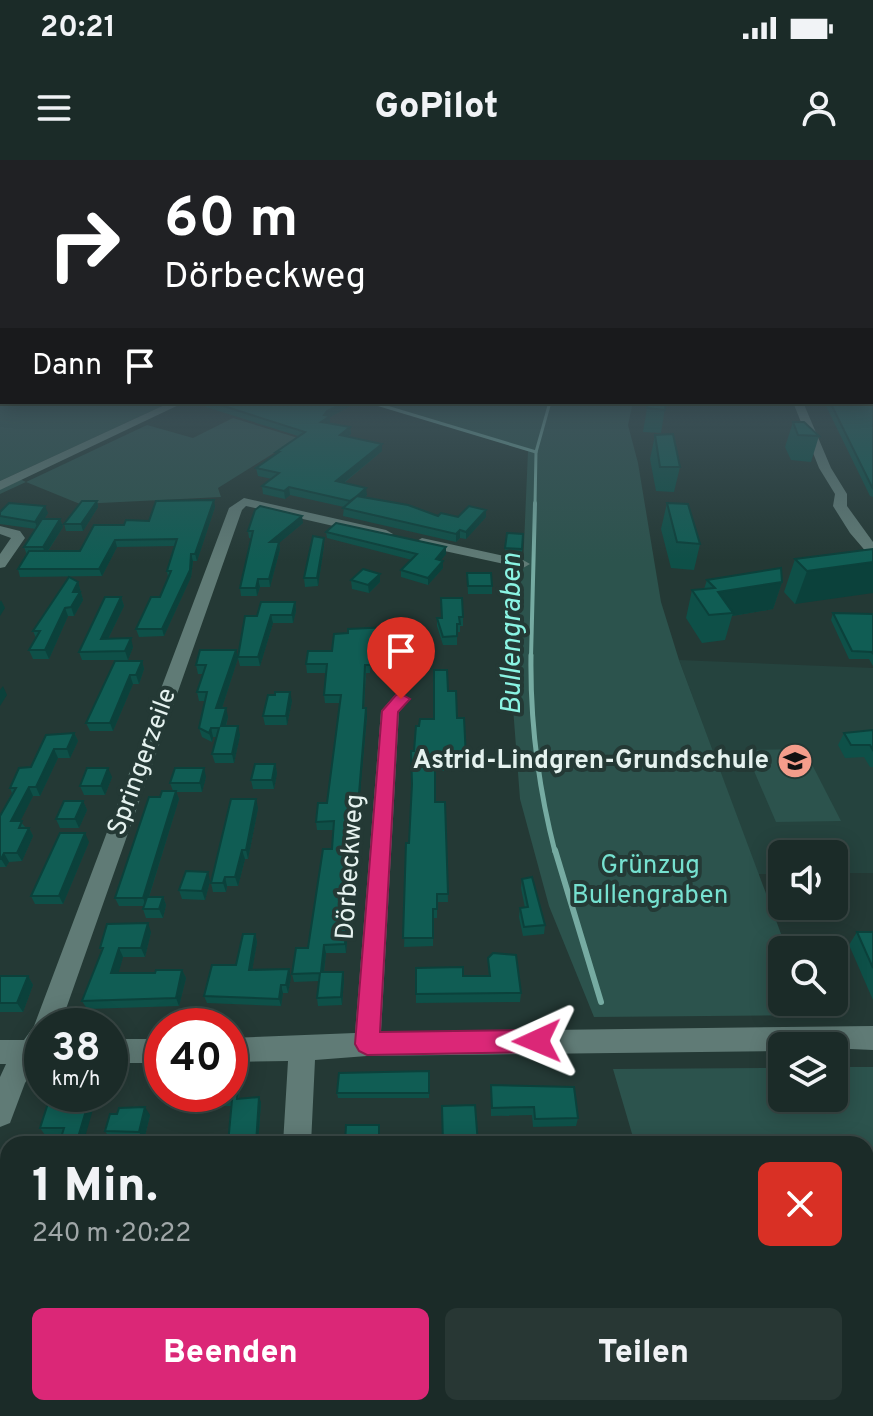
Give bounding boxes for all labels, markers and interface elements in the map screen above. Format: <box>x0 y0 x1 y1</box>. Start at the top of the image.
text: 20:21 <box>40 10 116 47</box>
text: GoPilot <box>375 85 498 131</box>
icon: menu <box>32 86 76 130</box>
icon: person <box>797 86 841 130</box>
text: 60 m <box>164 186 298 256</box>
icon: right <box>32 192 136 296</box>
text: Dörbeckweg <box>164 255 366 301</box>
icon: arrive <box>118 344 162 388</box>
text: Dann <box>32 348 102 385</box>
water label: Bullengraben <box>495 553 531 715</box>
pin <box>367 617 435 699</box>
icon: arrive <box>379 629 423 673</box>
street label: Springerzeile <box>101 684 185 840</box>
school or university icon: Astrid-Lindgren-Grundschule <box>776 742 814 780</box>
place label: Astrid-Lindgren-Grundschule <box>413 745 769 778</box>
street label: Dörbeckweg <box>329 793 373 941</box>
map controls <box>768 840 848 1112</box>
button: sound <box>768 840 848 920</box>
park label: Grünzug Bullengraben <box>572 850 728 913</box>
button: search <box>768 936 848 1016</box>
position arrow <box>495 999 579 1083</box>
speed limit sign: 40 <box>144 1008 248 1112</box>
text: 38 <box>51 1025 101 1075</box>
button: layers <box>768 1032 848 1112</box>
text: km/h <box>52 1067 100 1093</box>
text: 1 Min. <box>32 1158 158 1218</box>
button: close <box>758 1162 842 1246</box>
text: 240 m · 20:22 <box>32 1218 191 1251</box>
button: Beenden <box>32 1308 429 1400</box>
button: Teilen <box>445 1308 842 1400</box>

